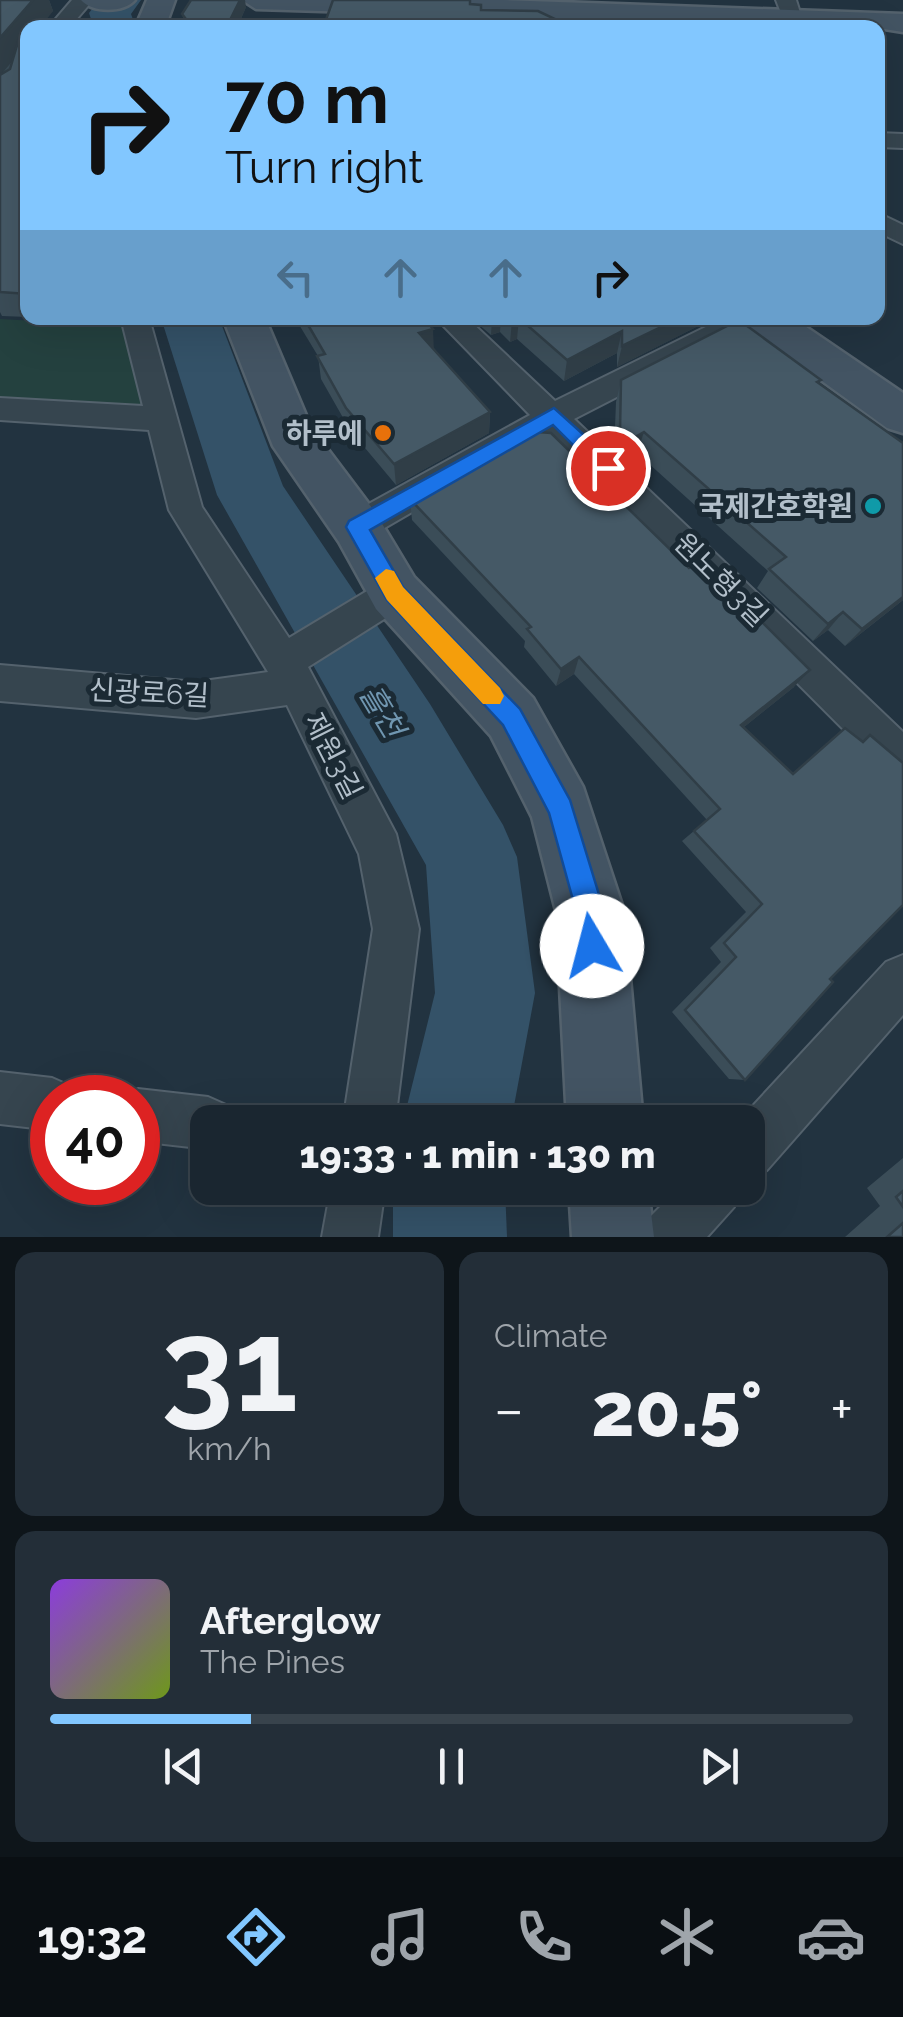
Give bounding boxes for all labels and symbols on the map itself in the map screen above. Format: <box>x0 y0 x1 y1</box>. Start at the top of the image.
place label: 하루에 <box>286 417 363 450</box>
marker: 하루에 <box>372 422 394 444</box>
pin <box>566 426 651 511</box>
place label: 국제간호학원 <box>698 490 853 523</box>
marker: 국제간호학원 <box>862 495 884 517</box>
street label: 원노형3길 <box>668 527 774 633</box>
street label: 신광로6길 <box>88 673 210 713</box>
water label: 흘천 <box>353 678 413 747</box>
street label: 제원3길 <box>297 707 369 805</box>
position arrow <box>540 894 644 998</box>
speed limit sign: 40 <box>30 1075 160 1205</box>

